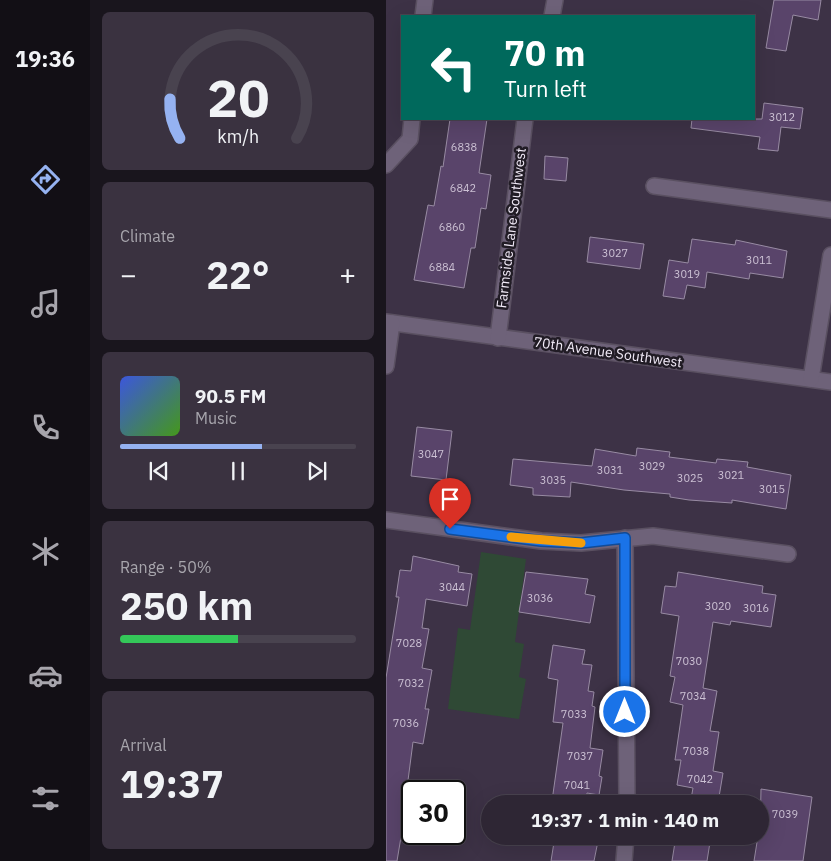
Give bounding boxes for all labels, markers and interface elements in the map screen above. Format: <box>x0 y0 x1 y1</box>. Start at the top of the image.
text: 70 m <box>504 30 586 76</box>
icon: left <box>421 35 486 100</box>
text: 19:36 <box>15 44 75 73</box>
text: 20 <box>207 64 269 131</box>
text: Turn left <box>504 74 587 103</box>
house number: 3012 <box>769 110 795 124</box>
text: km/h <box>217 125 259 148</box>
house number: 6838 <box>451 140 477 154</box>
street label: Farmside Lane Southwest <box>492 147 530 309</box>
icon: directions <box>28 162 63 197</box>
house number: 6842 <box>450 181 476 195</box>
house number: 6860 <box>439 220 465 234</box>
text: Climate <box>120 226 175 246</box>
house number: 3027 <box>602 246 628 260</box>
text: 22° <box>206 250 270 299</box>
house number: 3011 <box>746 253 773 267</box>
text: − <box>120 256 137 293</box>
text: + <box>339 256 356 293</box>
house number: 6884 <box>429 260 456 274</box>
house number: 3019 <box>674 267 700 281</box>
icon: music <box>28 286 63 321</box>
street label: 70th Avenue Southwest <box>533 333 683 371</box>
text: 90.5 FM <box>195 384 266 408</box>
text: Music <box>195 408 237 428</box>
icon: phone <box>28 410 63 445</box>
house number: 3047 <box>418 447 444 461</box>
icon: previous <box>145 457 173 485</box>
icon: pause <box>224 457 252 485</box>
icon: next <box>303 457 331 485</box>
house number: 3029 <box>639 459 665 473</box>
house number: 3031 <box>597 463 624 477</box>
house number: 3021 <box>718 468 745 482</box>
house number: 3025 <box>677 471 703 485</box>
house number: 3035 <box>540 473 566 487</box>
pin <box>429 478 471 529</box>
house number: 3015 <box>759 482 785 496</box>
icon: arrive <box>436 485 464 513</box>
icon: climate <box>28 534 63 569</box>
text: Range · 50% <box>120 557 212 577</box>
house number: 3044 <box>439 580 466 594</box>
text: 250 km <box>120 581 253 630</box>
house number: 3036 <box>527 591 553 605</box>
house number: 3020 <box>705 599 731 613</box>
house number: 3016 <box>743 601 769 615</box>
house number: 7028 <box>396 636 422 650</box>
house number: 7030 <box>676 654 702 668</box>
icon: car <box>28 658 63 693</box>
house number: 7032 <box>398 676 424 690</box>
position arrow <box>598 685 650 737</box>
house number: 7034 <box>680 689 707 703</box>
house number: 7033 <box>561 707 587 721</box>
house number: 7036 <box>393 716 419 730</box>
text: Arrival <box>120 735 167 755</box>
house number: 7038 <box>683 744 709 758</box>
house number: 7037 <box>567 749 593 763</box>
text: 19:37 <box>120 759 224 808</box>
house number: 7042 <box>687 772 713 786</box>
house number: 7041 <box>564 778 591 792</box>
speed limit sign: 30 <box>401 780 466 845</box>
icon: filters <box>28 781 63 816</box>
house number: 7039 <box>772 807 798 821</box>
text: 19:37 · 1 min · 140 m <box>531 808 719 832</box>

